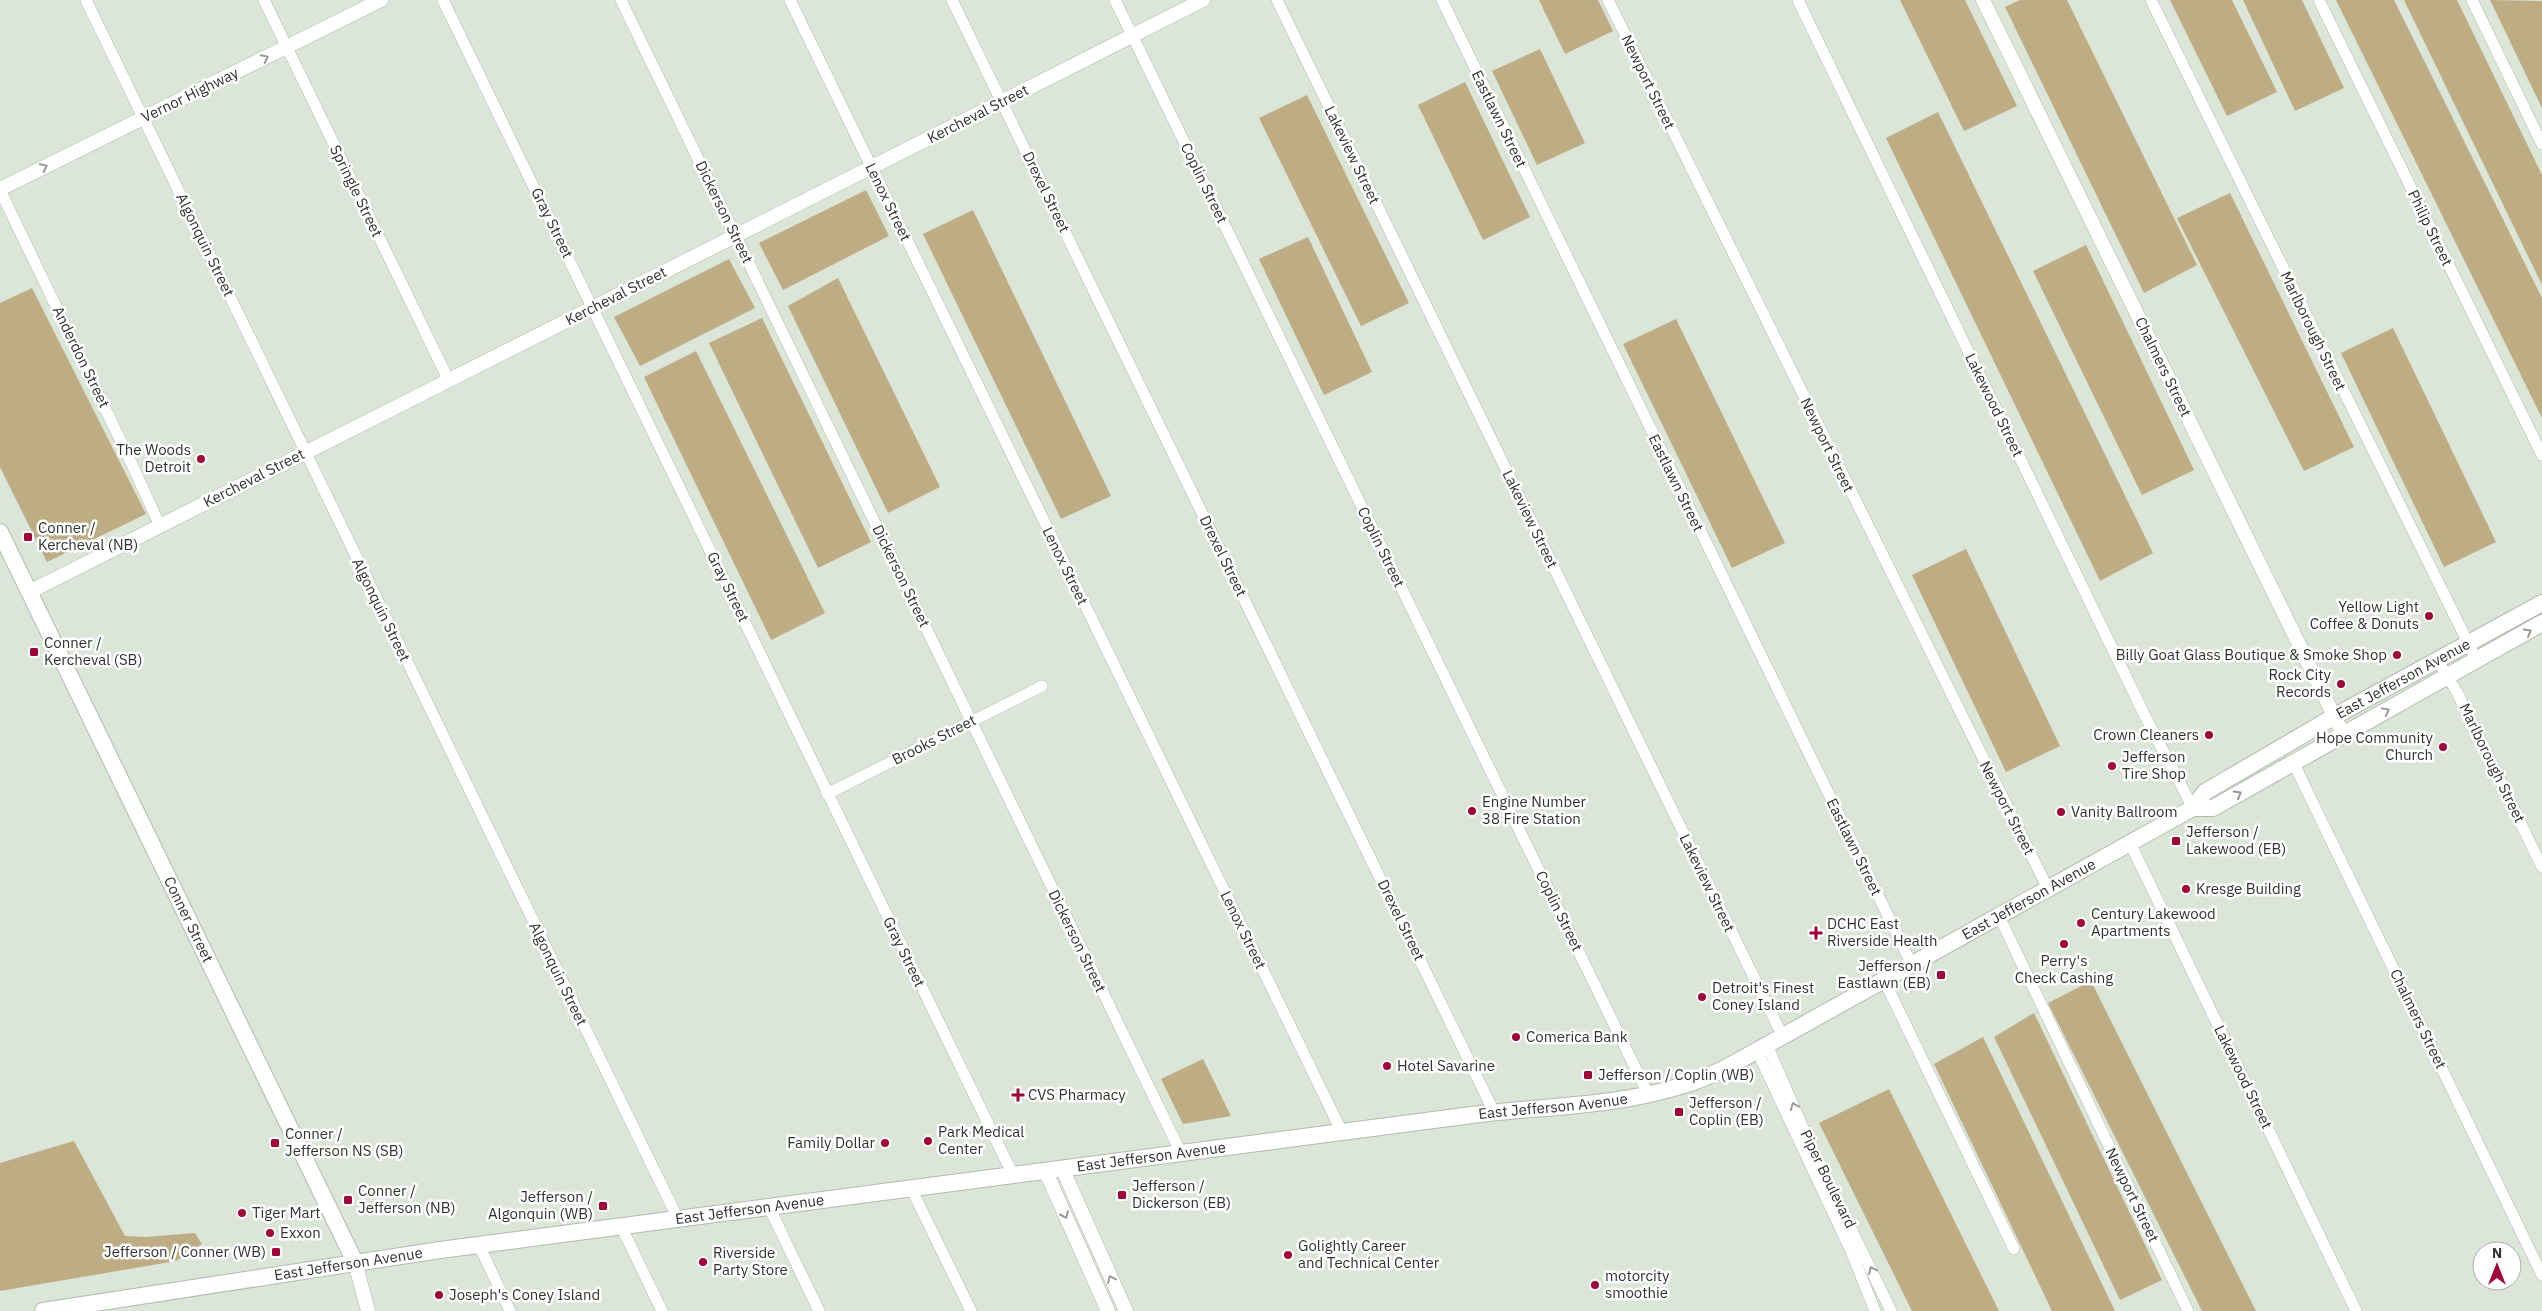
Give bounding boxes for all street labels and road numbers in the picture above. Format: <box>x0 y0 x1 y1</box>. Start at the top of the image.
street label: Newport Street <box>1617 31 1680 132</box>
street label: Vernor Highway <box>138 63 242 126</box>
street label: Eastlawn Street <box>1468 67 1531 171</box>
street label: Kercheval Street <box>924 80 1032 147</box>
street label: Lakeview Street <box>1321 103 1384 207</box>
street label: Coplin Street <box>1177 139 1232 226</box>
street label: Springle Street <box>326 142 387 240</box>
street label: Drexel Street <box>1019 148 1074 235</box>
street label: Dickerson Street <box>691 157 757 266</box>
street label: Lenox Street <box>861 160 916 244</box>
street label: Gray Street <box>527 184 578 261</box>
street label: Philip Street <box>2404 187 2457 269</box>
street label: Algonquin Street <box>172 190 239 300</box>
street label: Kercheval Street <box>562 262 670 329</box>
street label: Marlborough Street <box>2276 268 2351 394</box>
street label: Anderdon Street <box>49 303 114 411</box>
street label: Chalmers Street <box>2131 314 2196 420</box>
street label: Lakewood Street <box>1961 350 2028 460</box>
street label: Newport Street <box>1796 394 1859 495</box>
street label: Eastlawn Street <box>1645 431 1708 535</box>
street label: Kercheval Street <box>200 444 308 511</box>
street label: Lakeview Street <box>1499 467 1562 571</box>
street label: Coplin Street <box>1354 503 1409 590</box>
street label: Drexel Street <box>1196 512 1251 599</box>
street label: Dickerson Street <box>868 521 934 630</box>
street label: Lenox Street <box>1038 524 1093 608</box>
street label: Gray Street <box>703 548 754 625</box>
street label: Algonquin Street <box>348 555 415 665</box>
street label: East Jefferson Avenue <box>2332 634 2473 723</box>
street label: Marlborough Street <box>2455 700 2530 826</box>
street label: Brooks Street <box>889 710 979 769</box>
street label: Newport Street <box>1976 758 2039 858</box>
street label: Eastlawn Street <box>1823 795 1886 899</box>
street label: Lakeview Street <box>1676 831 1739 935</box>
street label: East Jefferson Avenue <box>1958 854 2099 944</box>
street label: Coplin Street <box>1532 867 1587 954</box>
street label: Conner Street <box>160 873 218 965</box>
street label: Drexel Street <box>1374 876 1429 963</box>
street label: Dickerson Street <box>1044 886 1110 995</box>
street label: Lenox Street <box>1216 888 1271 972</box>
street label: Gray Street <box>879 913 930 990</box>
street label: Algonquin Street <box>525 919 592 1029</box>
street label: Chalmers Street <box>2386 966 2451 1072</box>
street label: Lakewood Street <box>2210 1022 2277 1132</box>
street label: East Jefferson Avenue <box>1477 1089 1629 1123</box>
street label: Piper Boulevard <box>1796 1126 1860 1231</box>
street label: East Jefferson Avenue <box>1076 1137 1227 1176</box>
street label: Newport Street <box>2101 1144 2164 1245</box>
street label: East Jefferson Avenue <box>674 1190 825 1228</box>
street label: East Jefferson Avenue <box>273 1243 424 1284</box>

